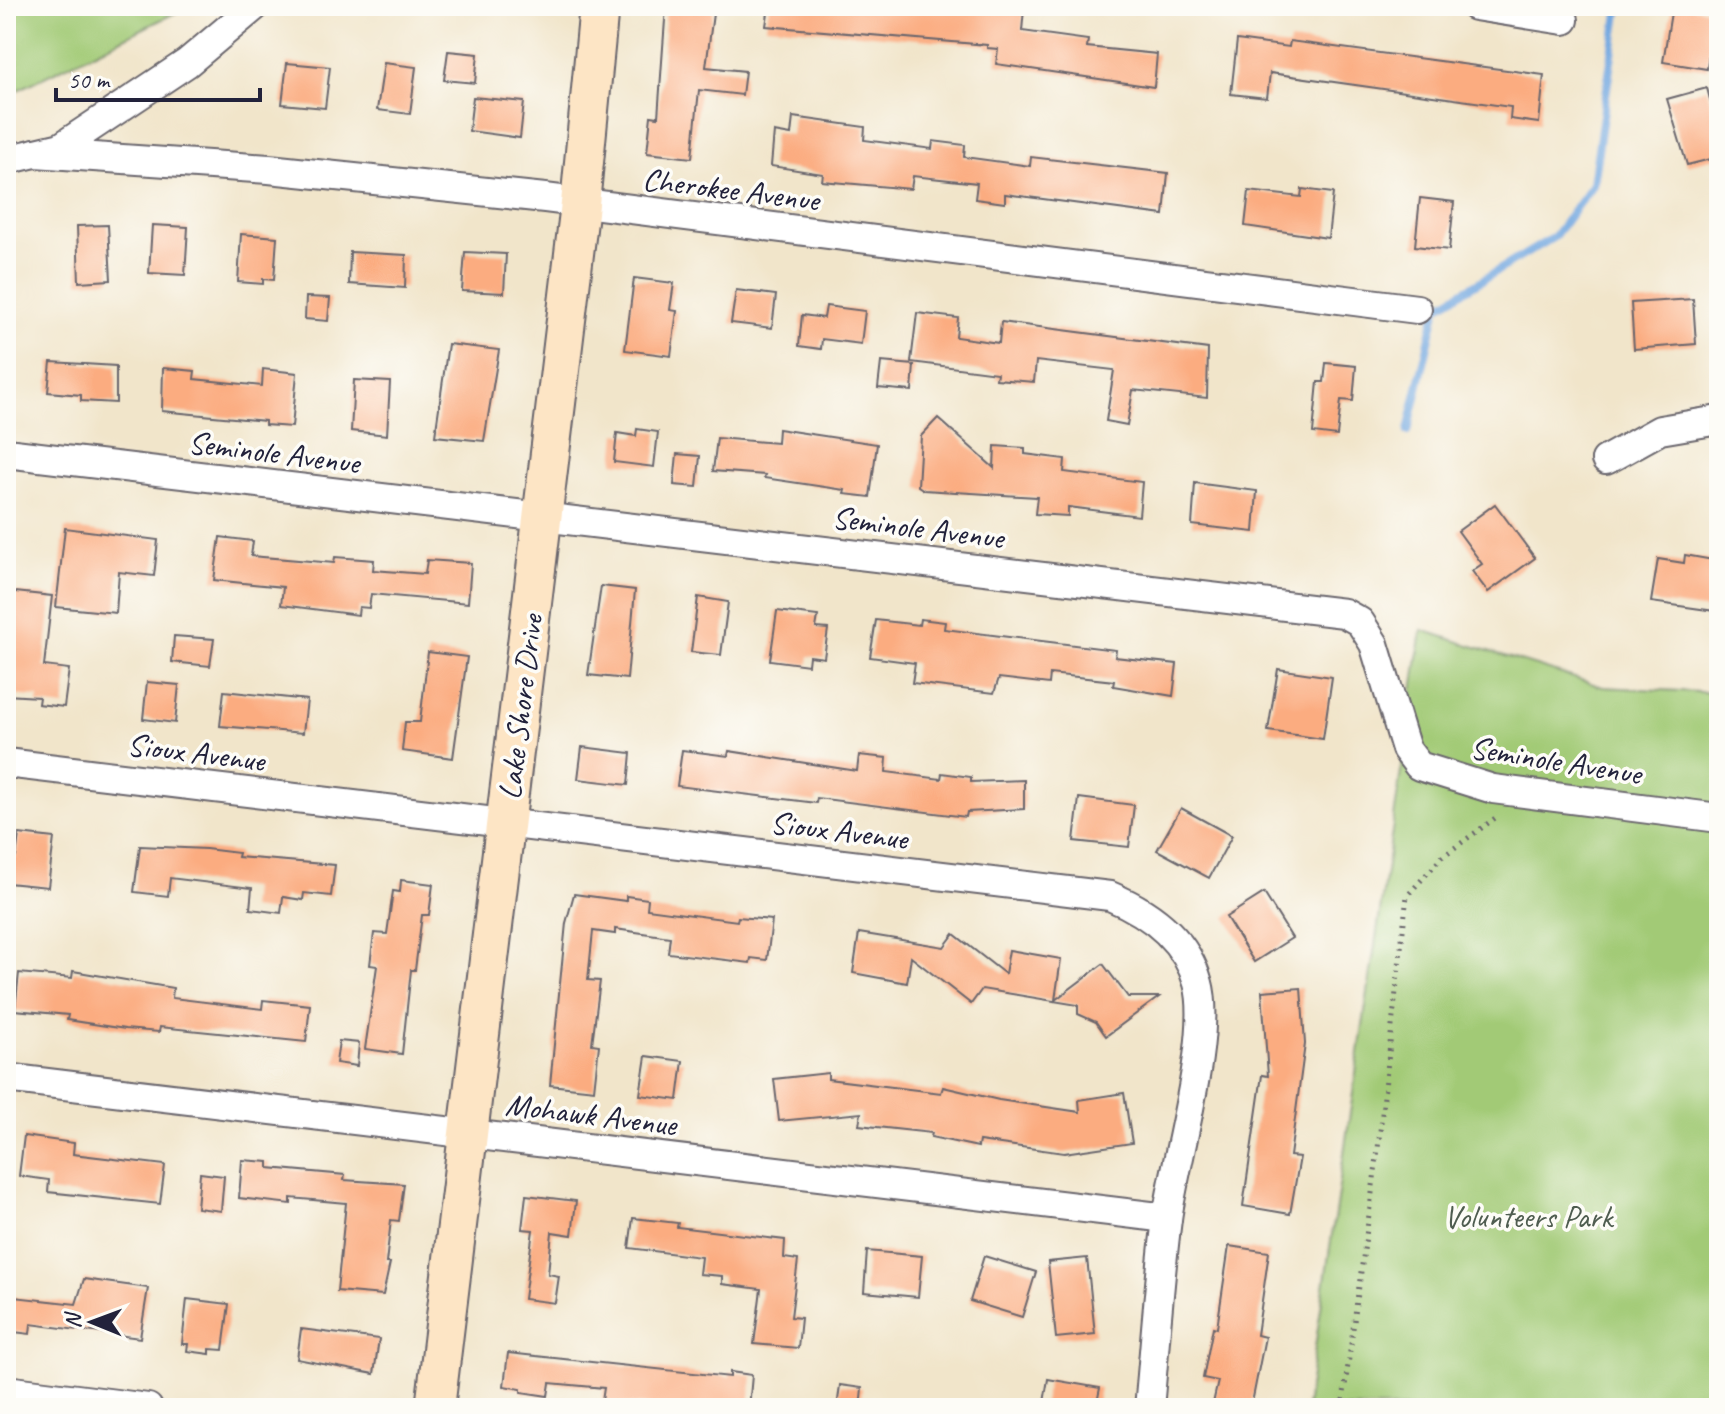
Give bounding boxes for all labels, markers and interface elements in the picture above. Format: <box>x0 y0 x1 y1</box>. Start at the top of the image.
scale bar <box>56 52 260 102</box>
text: 50 m <box>68 65 111 95</box>
street label: Cherokee Avenue <box>641 158 824 221</box>
street label: Seminole Avenue <box>186 422 364 484</box>
street label: Seminole Avenue <box>830 497 1008 559</box>
street label: Lake Shore Drive <box>489 610 552 802</box>
street label: Sioux Avenue <box>125 724 269 782</box>
street label: Seminole Avenue <box>1468 727 1647 795</box>
street label: Sioux Avenue <box>768 802 912 860</box>
street label: Mohawk Avenue <box>503 1084 681 1146</box>
park label: Volunteers Park <box>1444 1196 1615 1237</box>
north arrow <box>52 1282 132 1362</box>
text: N <box>59 1311 87 1329</box>

